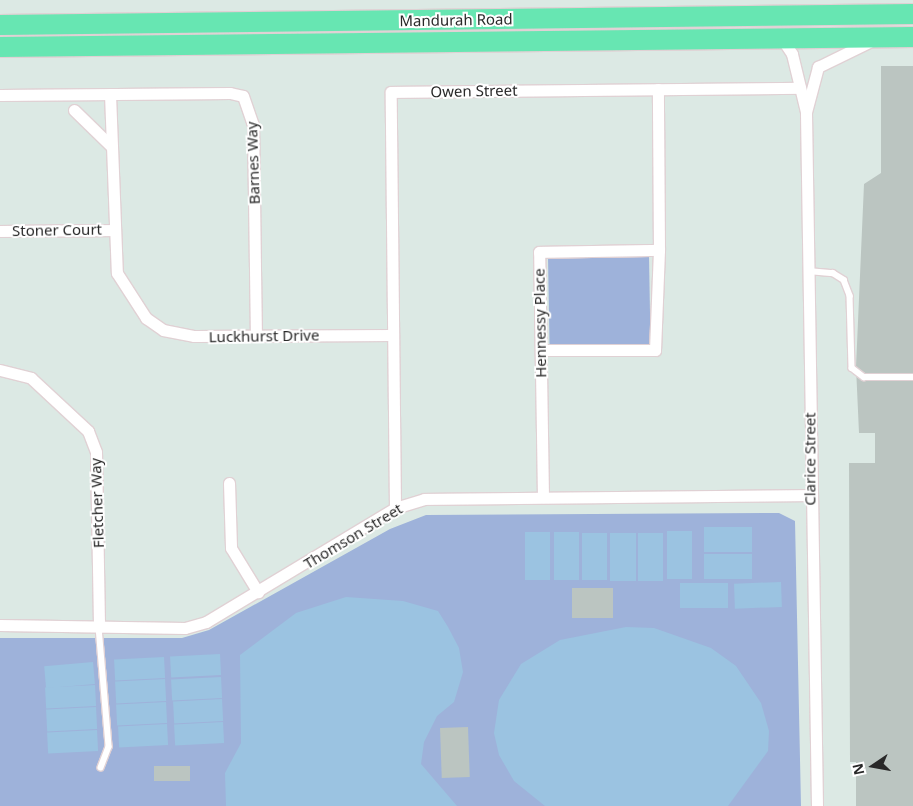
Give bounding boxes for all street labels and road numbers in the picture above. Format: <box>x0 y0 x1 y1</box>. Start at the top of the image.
street label: Mandurah Road <box>399 10 513 30</box>
street label: Owen Street <box>430 81 518 101</box>
street label: Barnes Way <box>243 121 263 205</box>
street label: Stoner Court <box>12 220 102 240</box>
street label: Hennessy Place <box>530 268 550 378</box>
street label: Luckhurst Drive <box>209 326 319 346</box>
street label: Clarice Street <box>801 412 819 506</box>
street label: Fletcher Way <box>86 458 108 548</box>
street label: Thomson Street <box>300 499 406 573</box>

